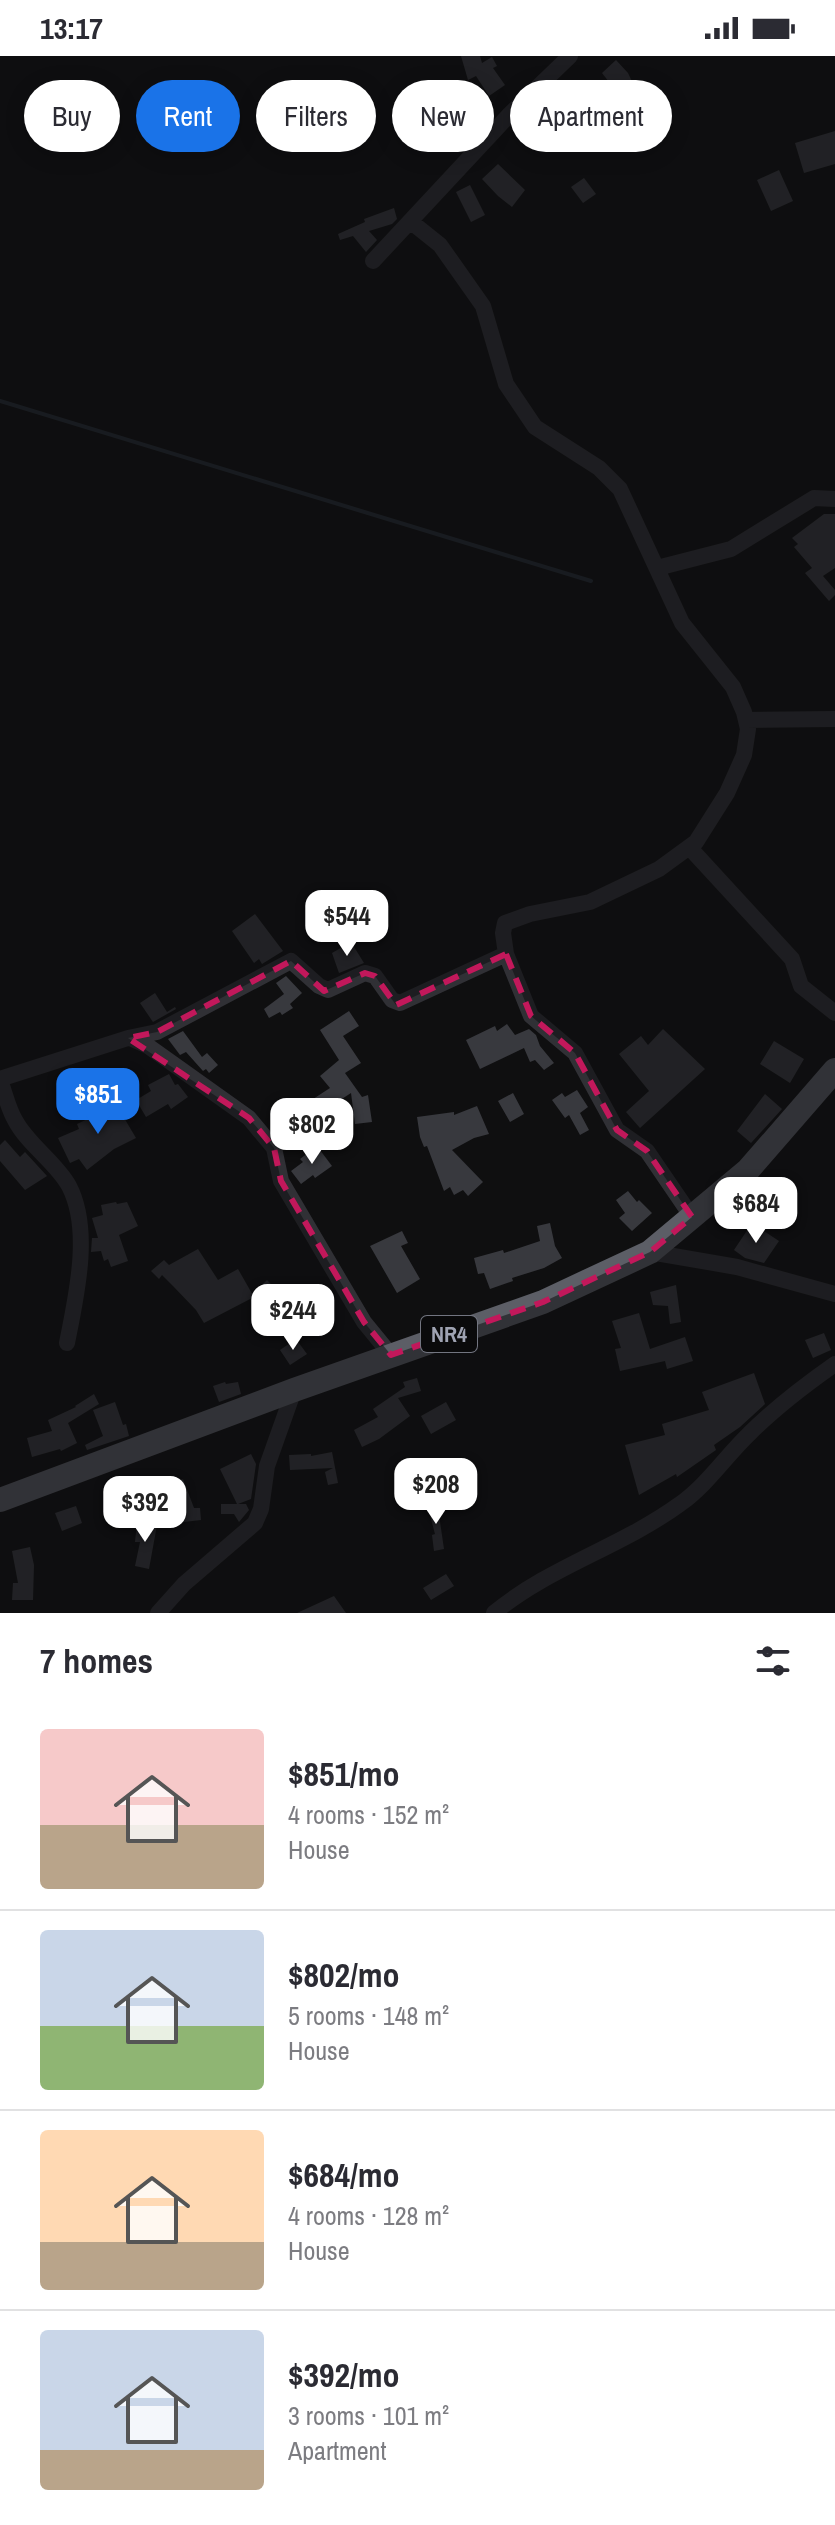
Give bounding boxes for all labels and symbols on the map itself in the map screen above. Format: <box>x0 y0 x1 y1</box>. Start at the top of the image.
pin: $544 <box>300 890 394 958</box>
pin: $851 <box>51 1068 145 1136</box>
pin: $802 <box>265 1098 359 1166</box>
pin: $684 <box>709 1177 803 1245</box>
pin: $244 <box>246 1284 340 1352</box>
road number: NR4 <box>421 1316 477 1352</box>
pin: $208 <box>389 1458 483 1526</box>
pin: $392 <box>98 1476 192 1544</box>

